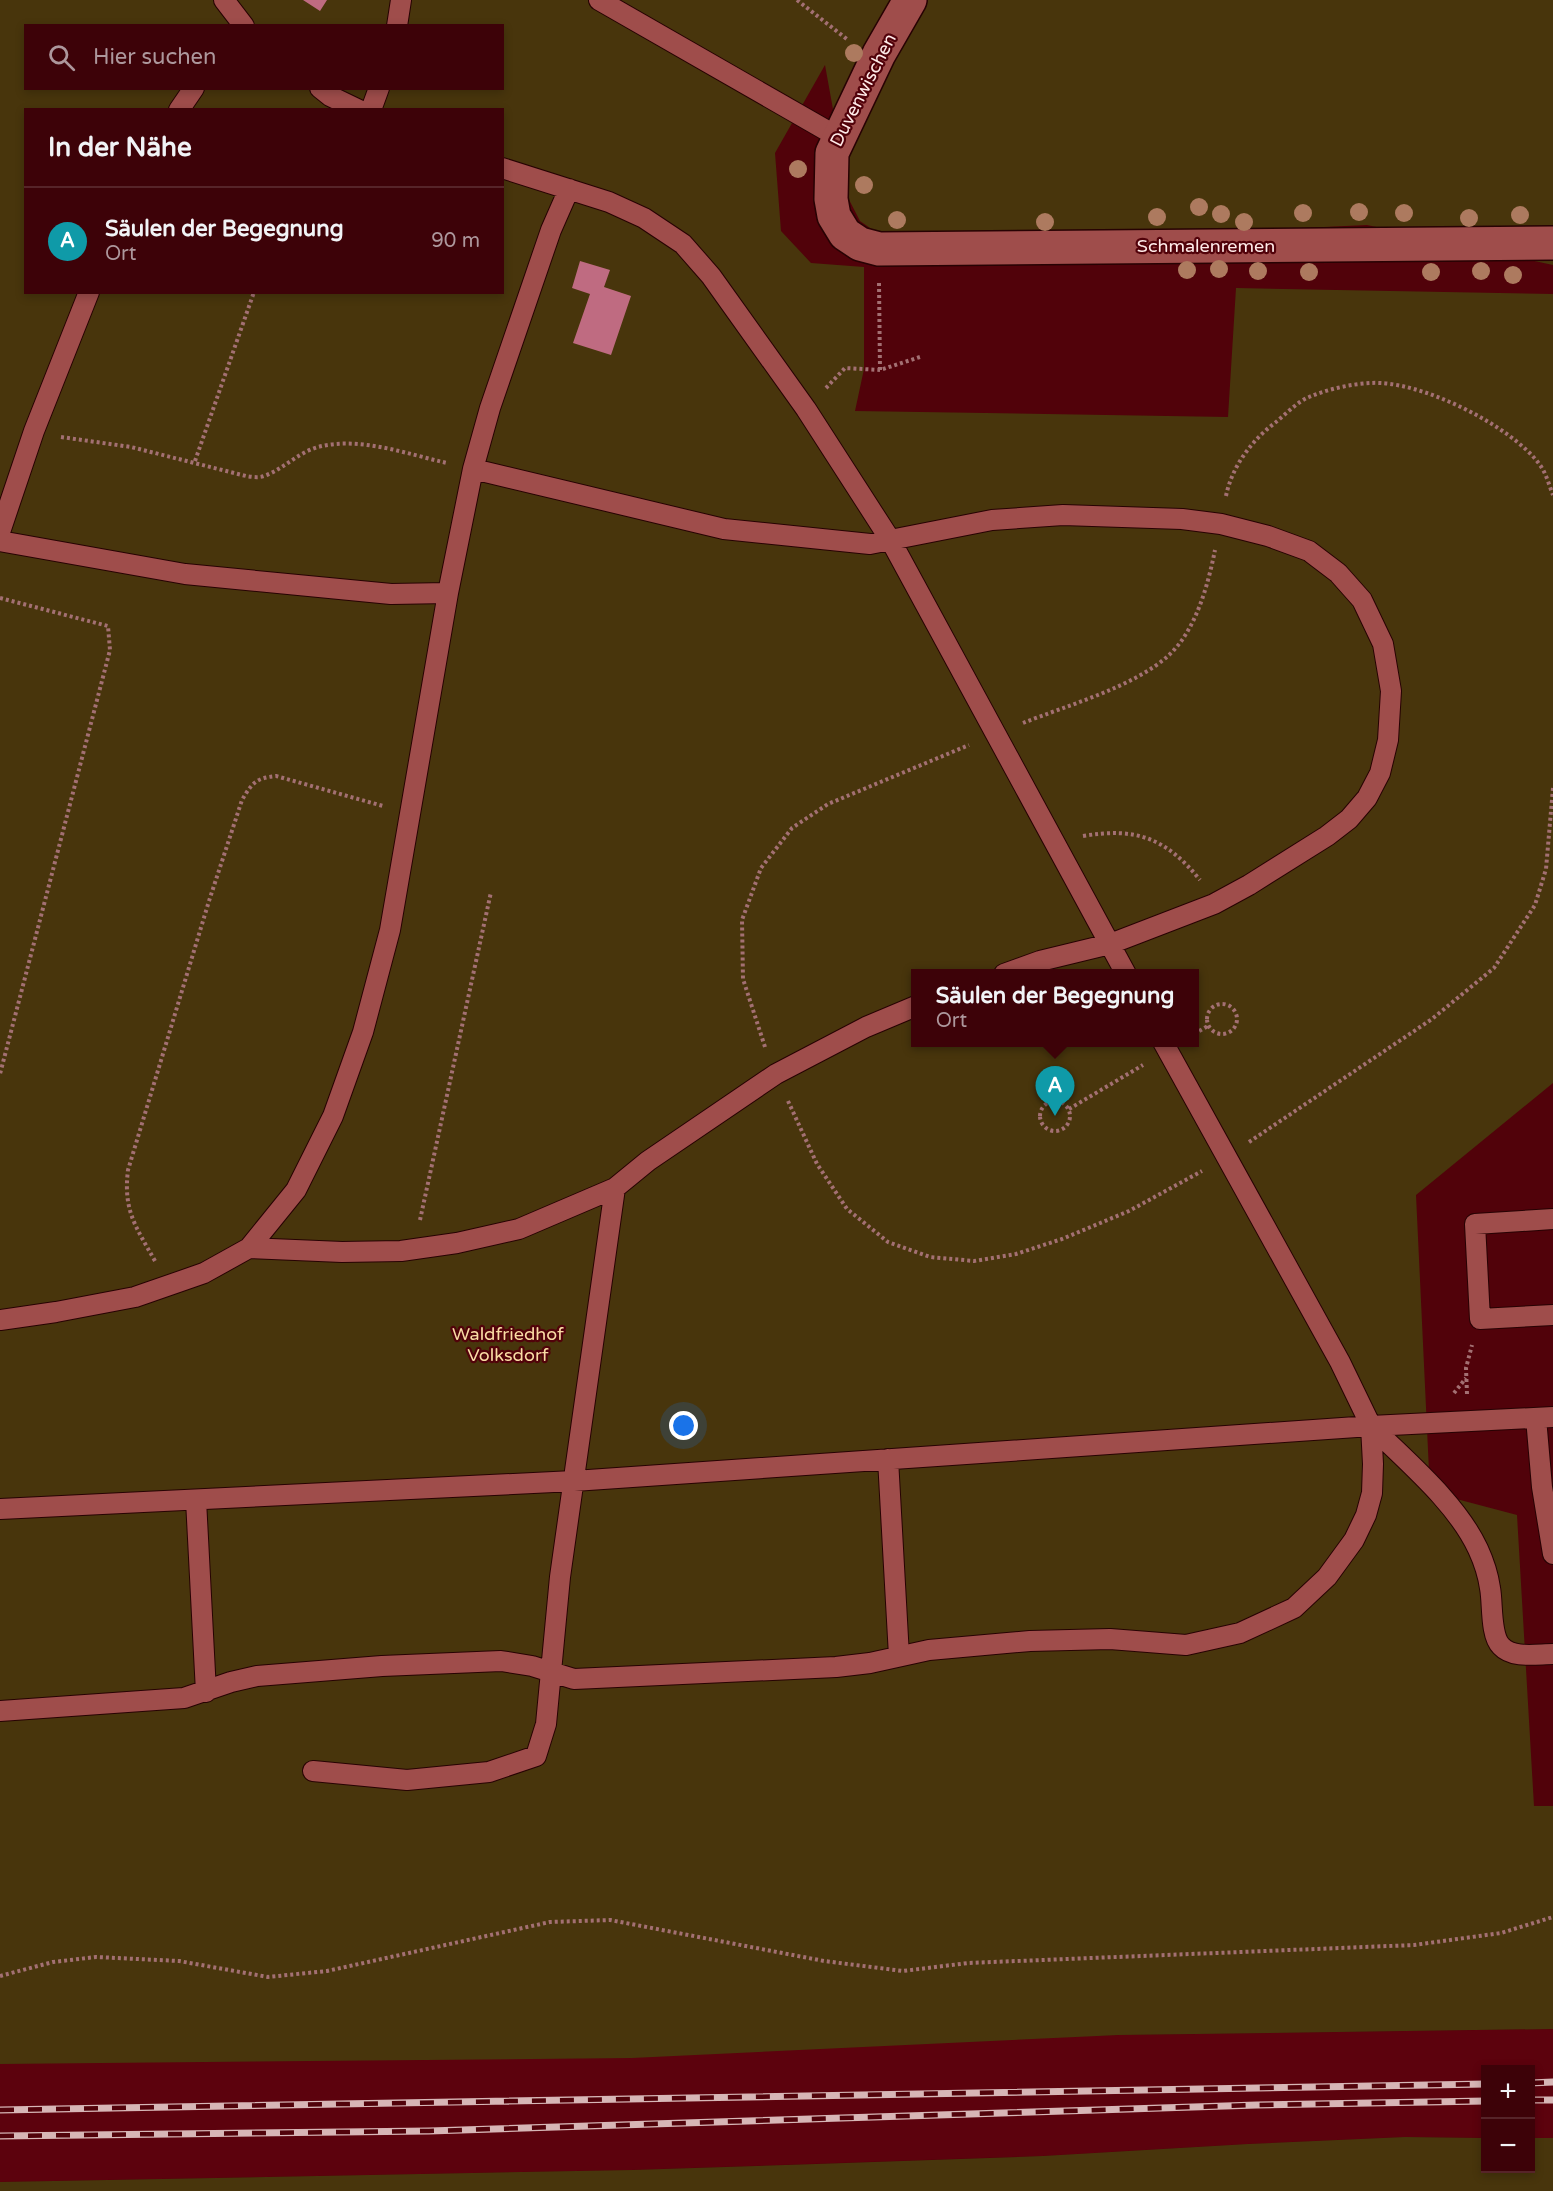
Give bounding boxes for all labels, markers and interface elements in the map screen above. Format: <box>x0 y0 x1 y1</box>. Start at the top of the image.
search box <box>24 24 504 90</box>
street label: Duvenwischen <box>825 30 901 150</box>
icon: search <box>45 41 78 74</box>
text: Hier suchen <box>93 44 216 70</box>
text: In der Nähe <box>48 132 192 163</box>
text: Säulen der Begegnung <box>105 216 344 242</box>
text: A <box>60 229 75 253</box>
text: 90 m <box>431 229 480 253</box>
street label: Schmalenremen <box>1137 235 1275 257</box>
text: Ort <box>105 242 136 266</box>
popup <box>911 969 1199 1047</box>
text: Säulen der Begegnung <box>936 983 1174 1009</box>
text: Ort <box>936 1009 967 1033</box>
pin: A <box>1036 1066 1074 1116</box>
park label: Waldfriedhof Volksdorf <box>452 1323 564 1366</box>
your location <box>669 1411 698 1440</box>
map controls <box>1481 2065 1535 2173</box>
button: + <box>1481 2065 1535 2119</box>
button: − <box>1481 2119 1535 2173</box>

